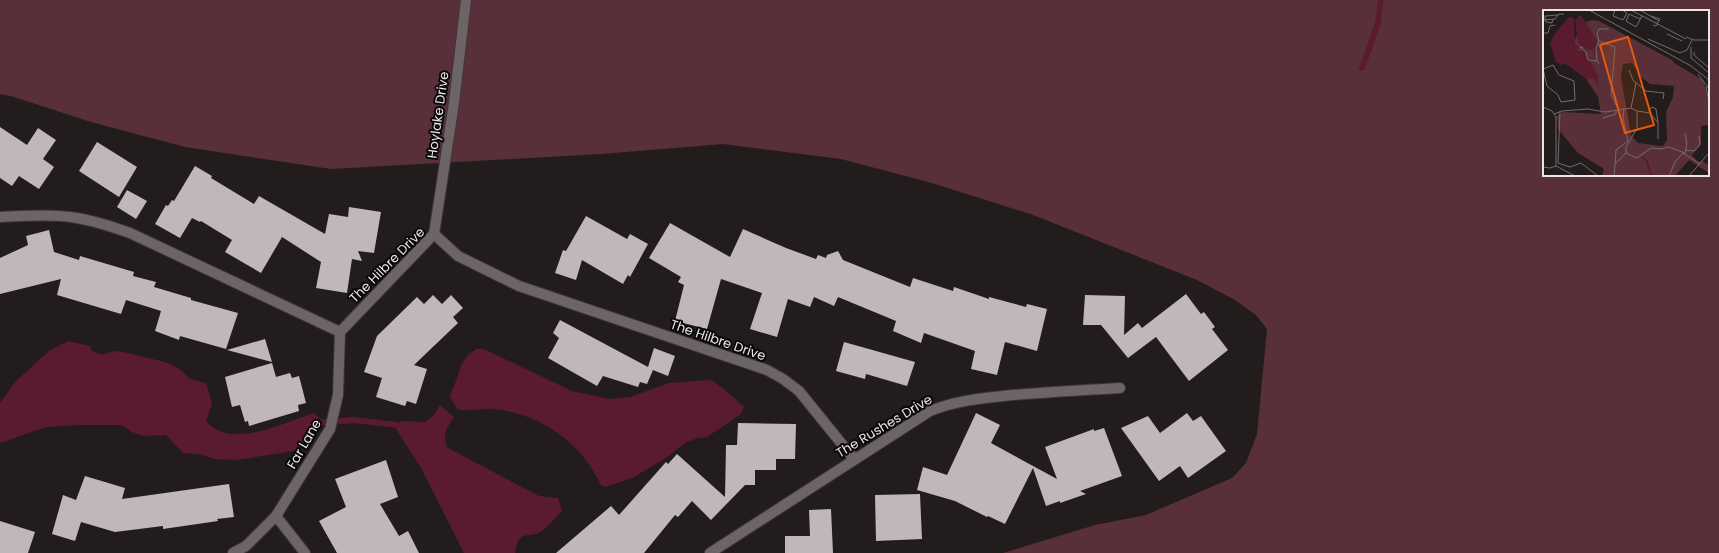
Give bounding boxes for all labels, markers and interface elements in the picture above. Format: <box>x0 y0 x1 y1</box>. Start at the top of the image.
inset map <box>1543 10 1709 176</box>
street label: Hoylake Drive <box>423 70 453 160</box>
street label: The Hilbre Drive <box>345 223 429 307</box>
street label: The Hilbre Drive <box>668 315 768 365</box>
street label: The Rushes Drive <box>832 390 936 462</box>
street label: Far Lane <box>282 416 326 472</box>

